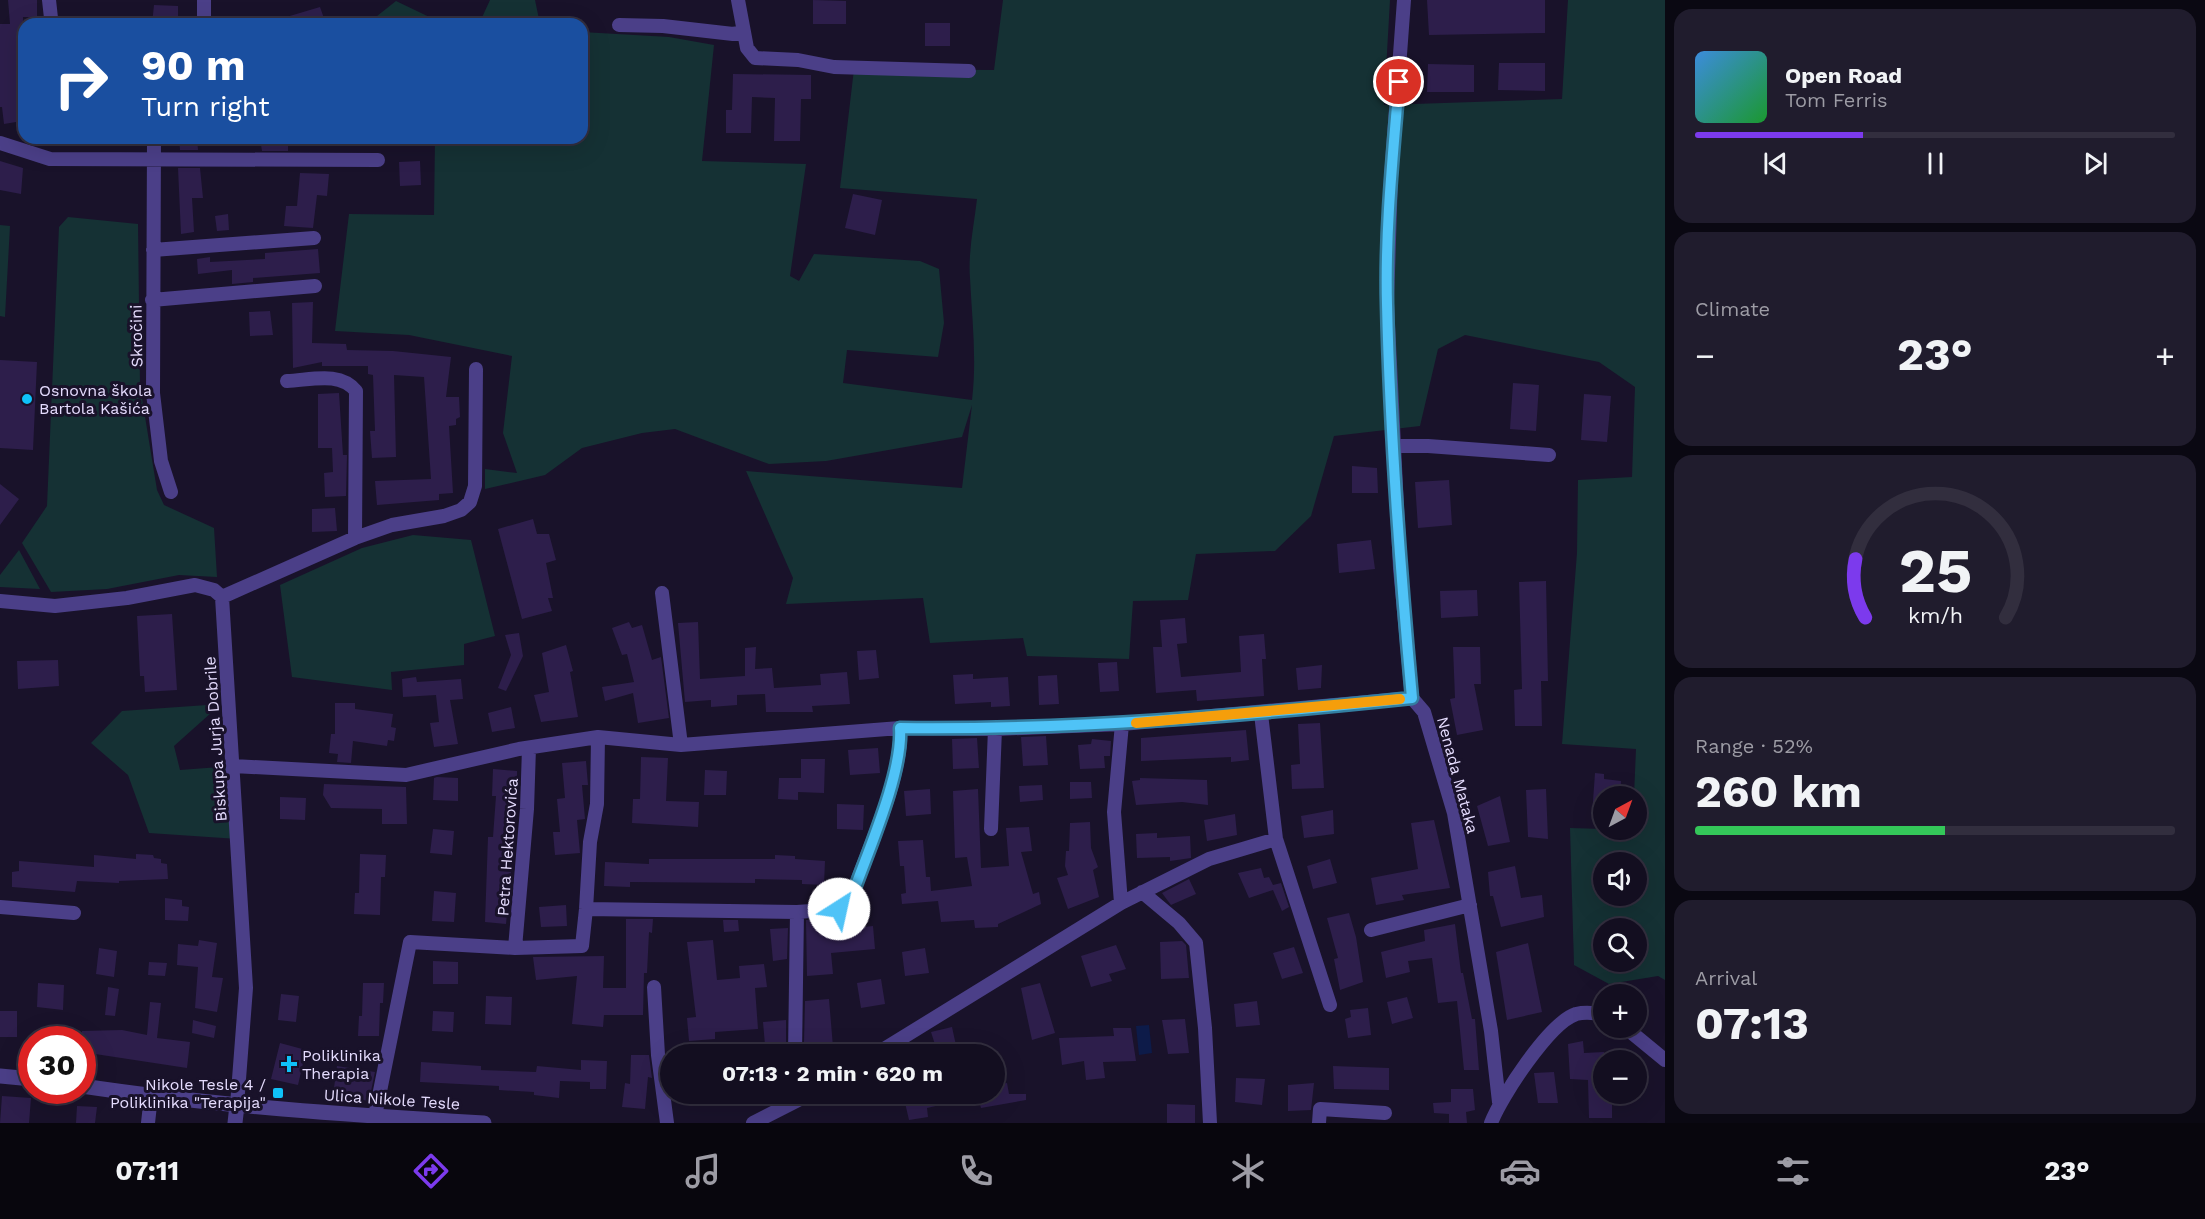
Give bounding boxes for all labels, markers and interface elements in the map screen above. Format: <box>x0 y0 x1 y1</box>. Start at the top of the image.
text: 90 m <box>141 41 245 90</box>
icon: right <box>42 42 120 120</box>
pin <box>1373 56 1424 107</box>
text: Open Road <box>1785 63 1902 88</box>
icon: arrive <box>1382 65 1415 98</box>
text: Tom Ferris <box>1785 88 1888 112</box>
text: Turn right <box>141 91 270 123</box>
icon: previous <box>1759 147 1792 180</box>
icon: pause <box>1919 147 1952 180</box>
icon: next <box>2079 147 2112 180</box>
text: Climate <box>1695 297 1770 321</box>
street label: Skročini <box>126 305 147 367</box>
text: 23° <box>1897 328 1973 381</box>
text: − <box>1695 336 1715 375</box>
text: + <box>2155 336 2175 375</box>
place label: Osnovna škola Bartola Kašića <box>39 381 152 418</box>
marker: Osnovna škola Bartola Kašića <box>20 392 34 406</box>
text: 25 <box>1898 535 1972 608</box>
text: km/h <box>1907 604 1963 629</box>
street label: Biskupa Jurja Dobrile <box>200 656 231 822</box>
street label: Nenada Mataka <box>1433 715 1482 836</box>
text: Range · 52% <box>1695 734 1813 758</box>
text: 260 km <box>1695 765 1862 818</box>
street label: Petra Hektorovića <box>493 777 522 917</box>
north arrow <box>1593 786 1647 840</box>
map controls <box>1593 786 1647 1104</box>
button: sound <box>1593 852 1647 906</box>
position arrow <box>807 877 871 941</box>
button: search <box>1593 918 1647 972</box>
text: Arrival <box>1695 966 1757 990</box>
button: + <box>1593 984 1647 1038</box>
text: 07:13 <box>1695 997 1809 1050</box>
speed limit sign: 30 <box>18 1026 96 1104</box>
place label: Poliklinika Therapia <box>302 1046 381 1083</box>
button: − <box>1593 1050 1647 1104</box>
marker: Poliklinika Therapia <box>280 1055 298 1073</box>
text: 07:13 · 2 min · 620 m <box>722 1061 943 1086</box>
place label: Nikole Tesle 4 / Poliklinika "Terapija" <box>110 1075 266 1112</box>
street label: Ulica Nikole Tesle <box>323 1085 461 1114</box>
marker: Nikole Tesle 4 / Poliklinika "Terapija" <box>271 1086 285 1100</box>
icon: directions <box>410 1150 452 1192</box>
icon: music <box>682 1150 724 1192</box>
icon: phone <box>955 1150 997 1192</box>
icon: climate <box>1227 1150 1269 1192</box>
icon: car <box>1499 1150 1541 1192</box>
icon: filters <box>1772 1150 1814 1192</box>
text: 07:11 <box>115 1155 179 1187</box>
text: 23° <box>2044 1155 2090 1187</box>

